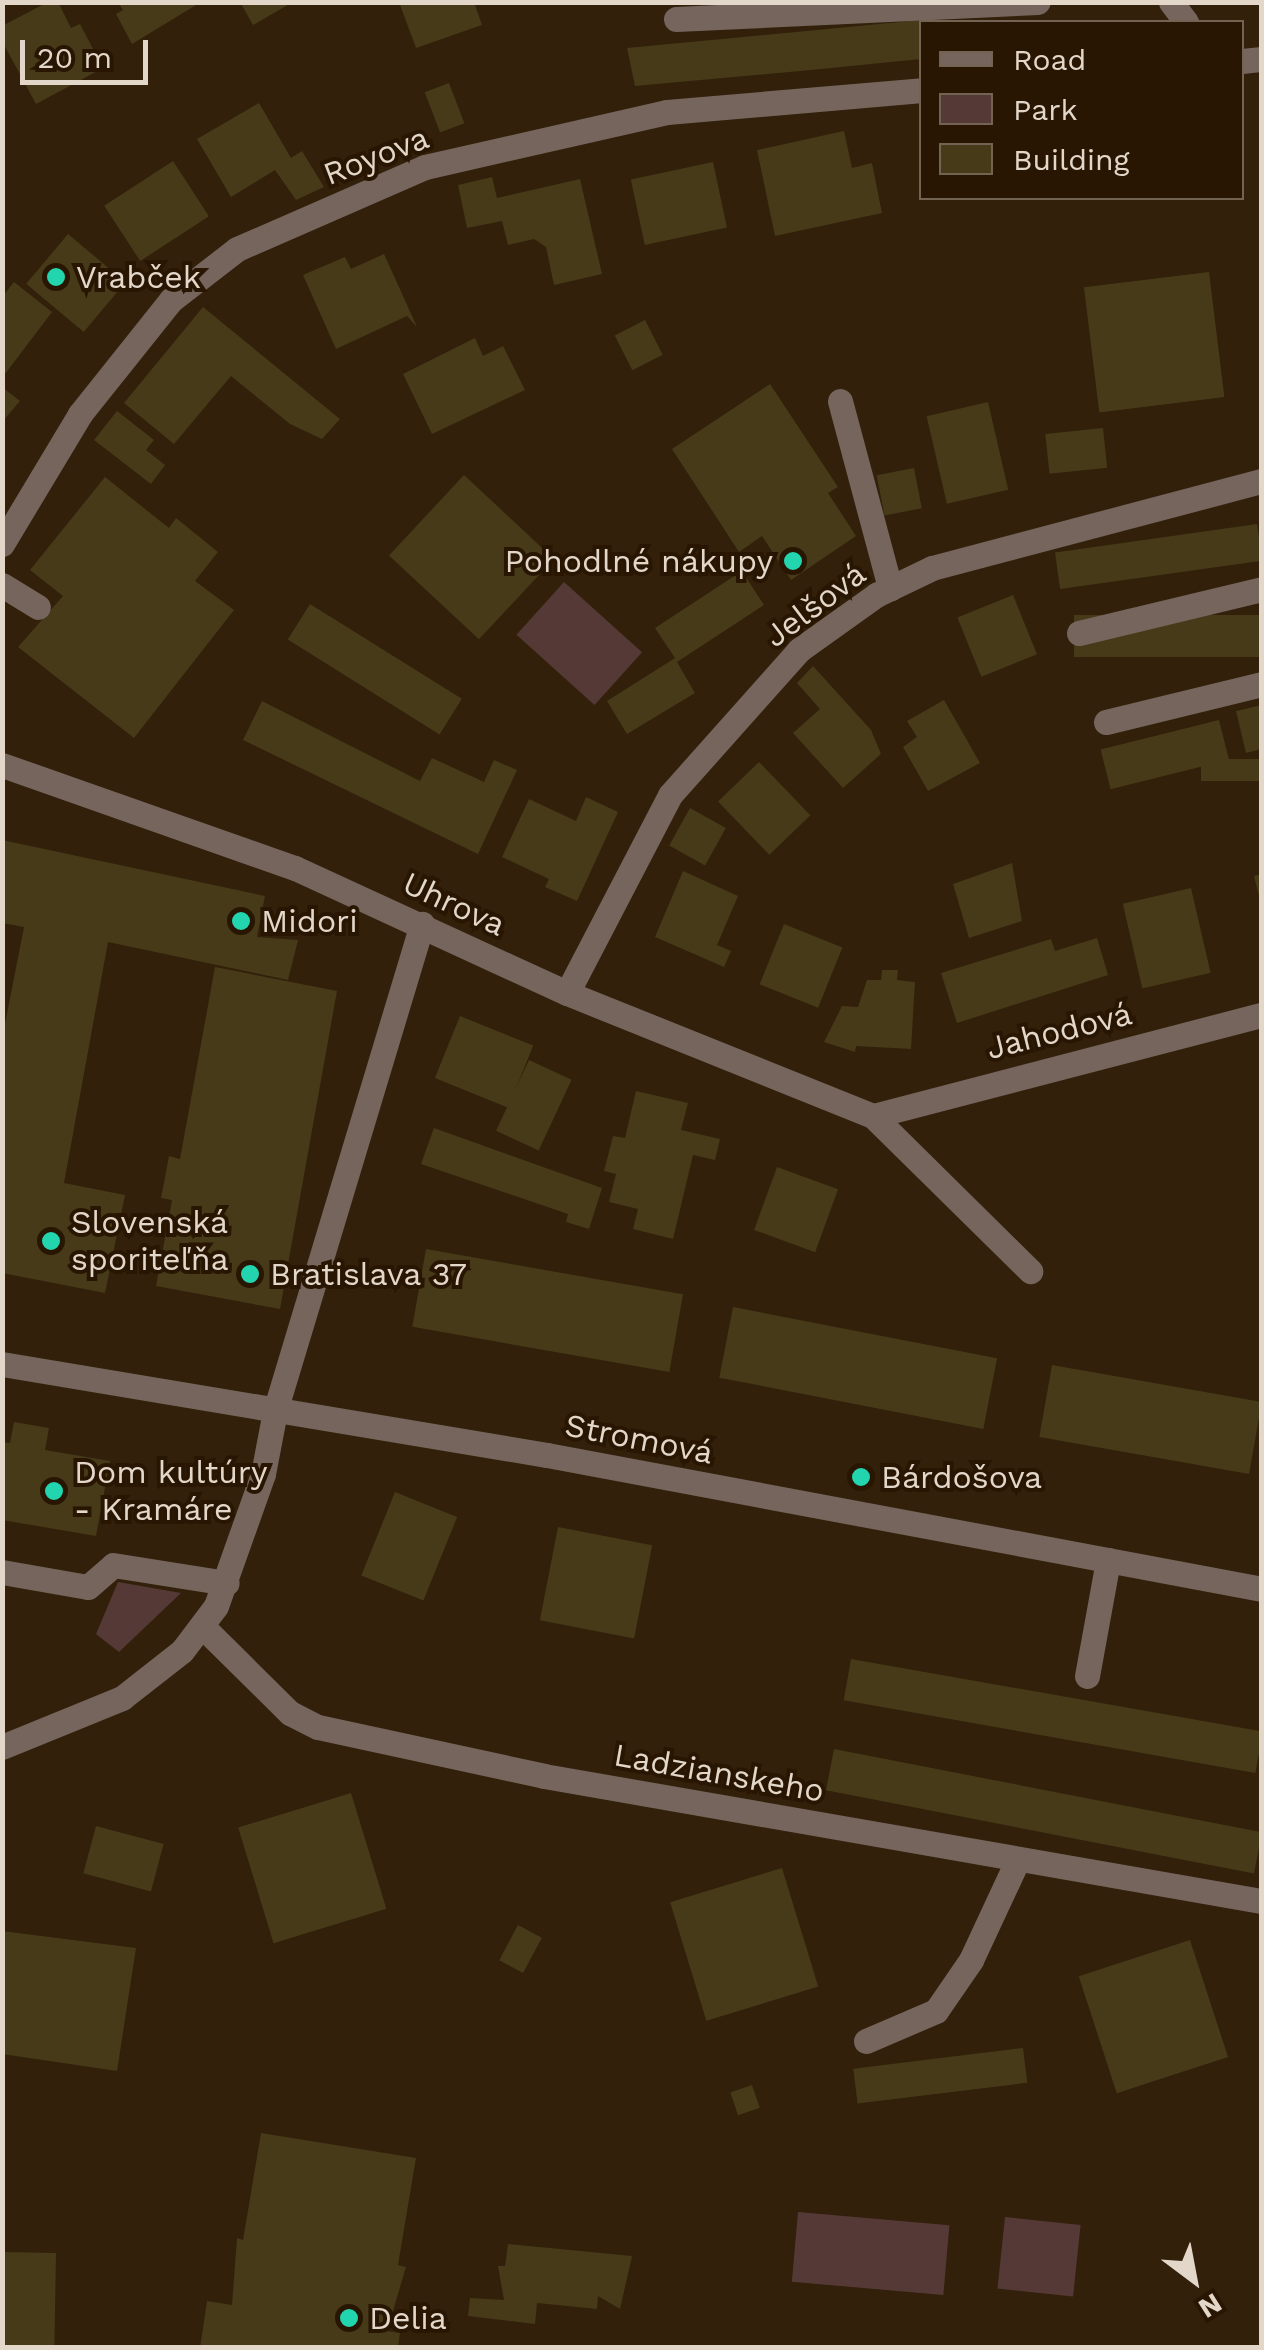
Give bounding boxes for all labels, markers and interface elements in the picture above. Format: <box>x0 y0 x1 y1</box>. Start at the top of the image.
scale bar <box>25 20 152 82</box>
legend <box>919 20 1244 200</box>
text: 20 m <box>37 40 112 75</box>
text: Road <box>1013 42 1086 77</box>
text: Park <box>1013 92 1078 127</box>
street label: Royova <box>318 118 434 194</box>
text: Building <box>1013 142 1130 177</box>
place label: Vrabček <box>76 258 201 296</box>
marker: Vrabček <box>45 266 67 288</box>
place label: Pohodlné nákupy <box>505 542 773 580</box>
marker: Pohodlné nákupy <box>782 550 804 572</box>
street label: Jelšová <box>757 555 873 655</box>
street label: Uhrova <box>397 864 511 944</box>
place label: Midori <box>261 902 358 940</box>
marker: Midori <box>230 910 252 932</box>
street label: Jahodová <box>982 994 1136 1068</box>
place label: Slovenská sporiteľňa <box>71 1204 229 1279</box>
marker: Slovenská sporiteľňa <box>40 1230 62 1252</box>
place label: Bratislava 37 <box>270 1255 468 1293</box>
marker: Bratislava 37 <box>239 1263 261 1285</box>
street label: Stromová <box>562 1406 716 1472</box>
place label: Dom kultúry - Kramáre <box>74 1454 267 1529</box>
place label: Bárdošova <box>881 1458 1042 1496</box>
marker: Bárdošova <box>850 1466 872 1488</box>
marker: Dom kultúry - Kramáre <box>43 1480 65 1502</box>
street label: Ladzianskeho <box>611 1736 827 1810</box>
north arrow <box>1144 2230 1244 2330</box>
text: N <box>1193 2286 1228 2325</box>
place label: Delia <box>369 2299 447 2337</box>
marker: Delia <box>338 2307 360 2329</box>

